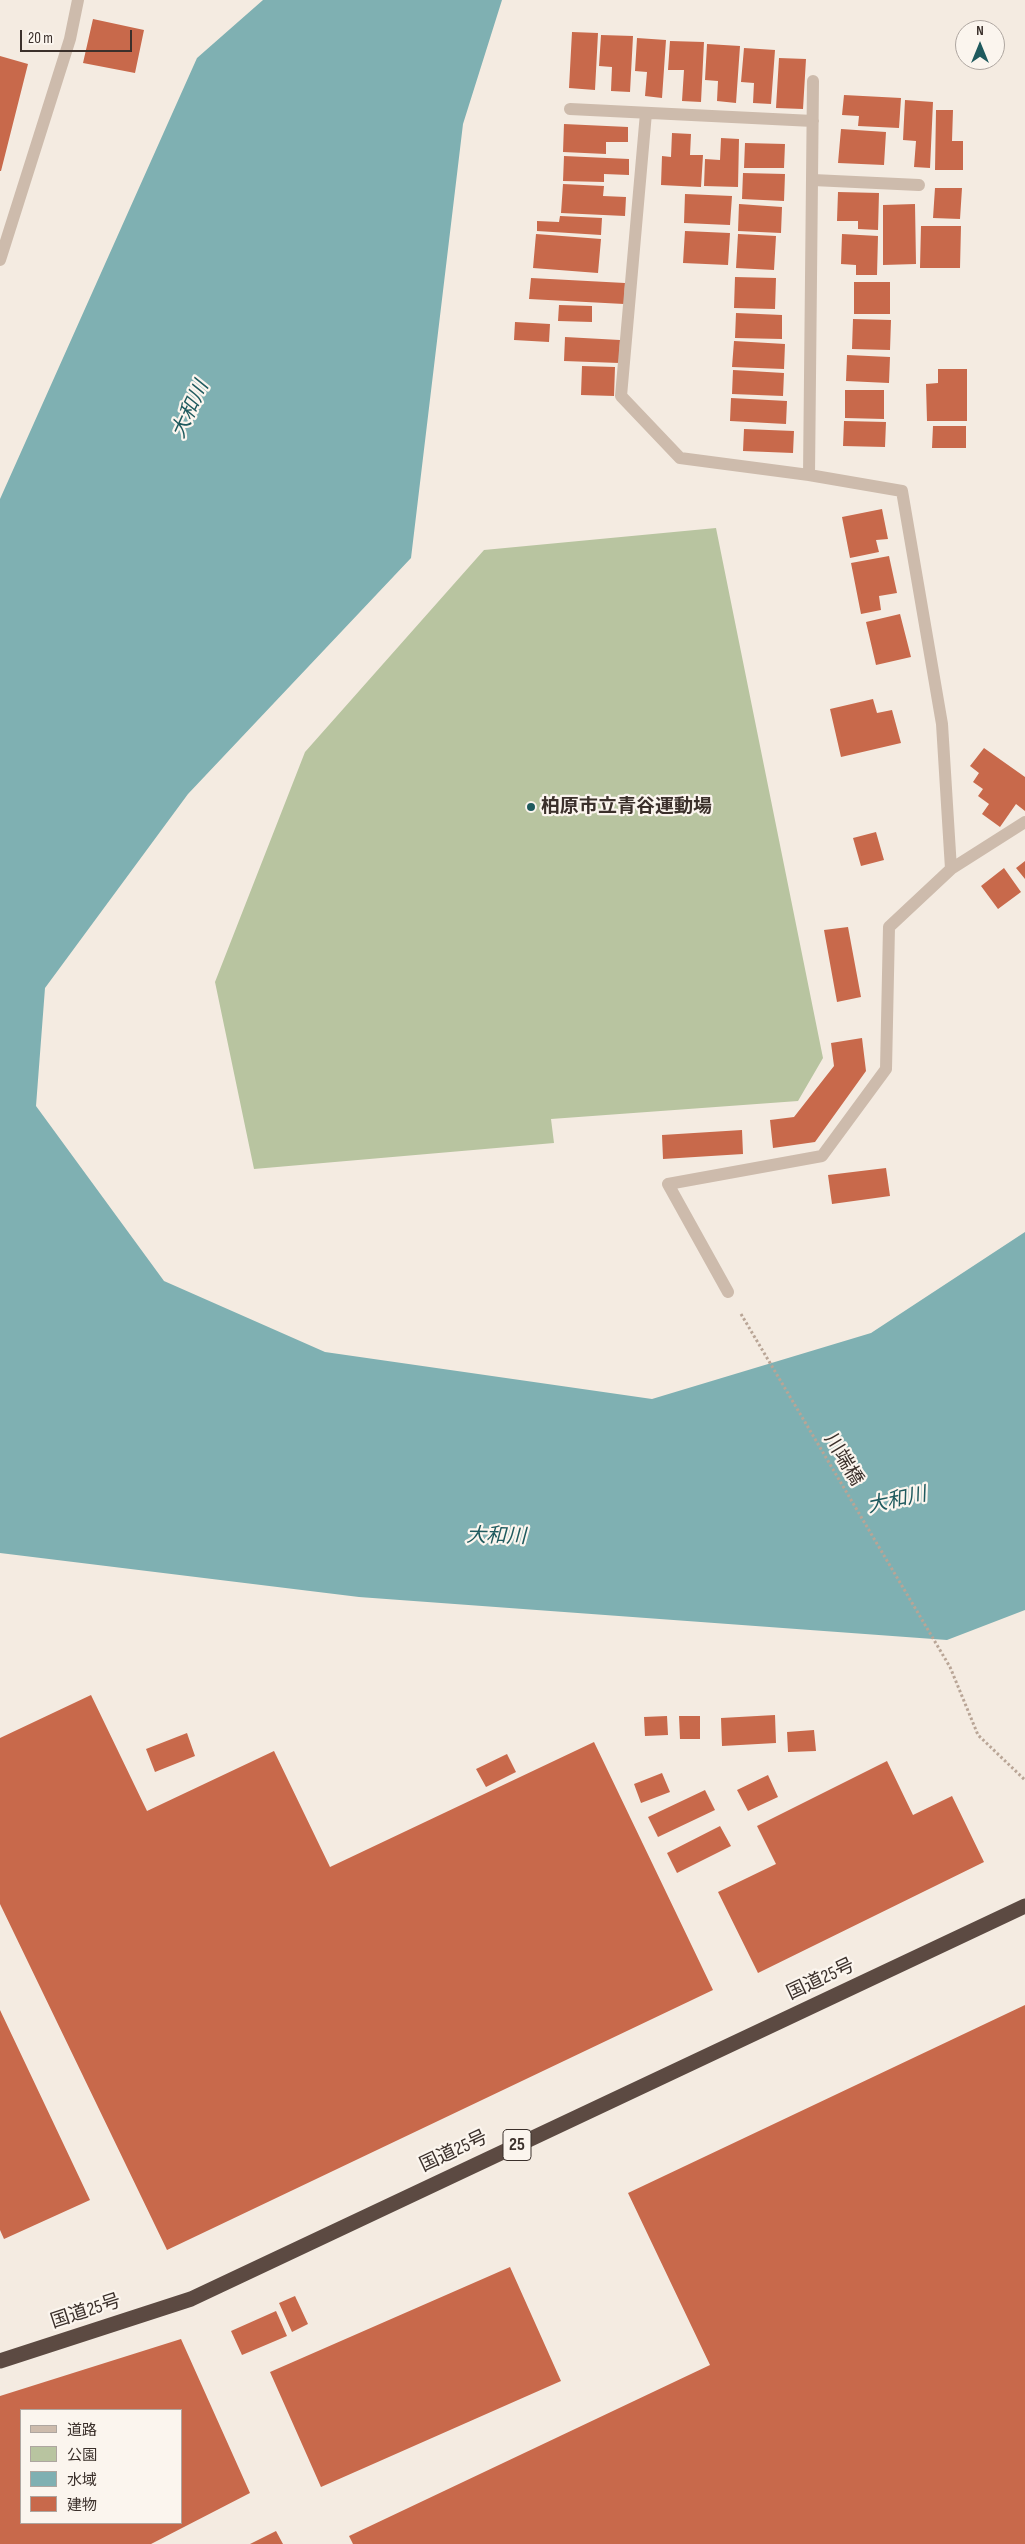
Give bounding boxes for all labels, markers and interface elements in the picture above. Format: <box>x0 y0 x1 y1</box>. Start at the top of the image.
scale bar <box>22 20 135 52</box>
north arrow <box>955 20 1005 70</box>
text: N <box>976 22 984 39</box>
text: 20 m <box>28 29 53 48</box>
water label: 大和川 <box>167 378 215 442</box>
place label: 柏原市立青谷運動場 <box>541 796 712 818</box>
marker: 柏原市立青谷運動場 <box>525 801 537 813</box>
street label: 川端橋 <box>819 1430 867 1490</box>
water label: 大和川 <box>865 1483 929 1519</box>
water label: 大和川 <box>466 1524 526 1550</box>
street label: 国道25号 <box>783 1954 859 2006</box>
street label: 国道25号 <box>416 2126 492 2178</box>
road number: 25 <box>503 2130 531 2160</box>
street label: 国道25号 <box>48 2290 124 2334</box>
legend <box>20 2409 182 2524</box>
text: 道路 <box>67 2421 97 2440</box>
text: 公園 <box>67 2446 97 2465</box>
text: 水域 <box>67 2471 97 2490</box>
text: 建物 <box>67 2496 97 2515</box>

